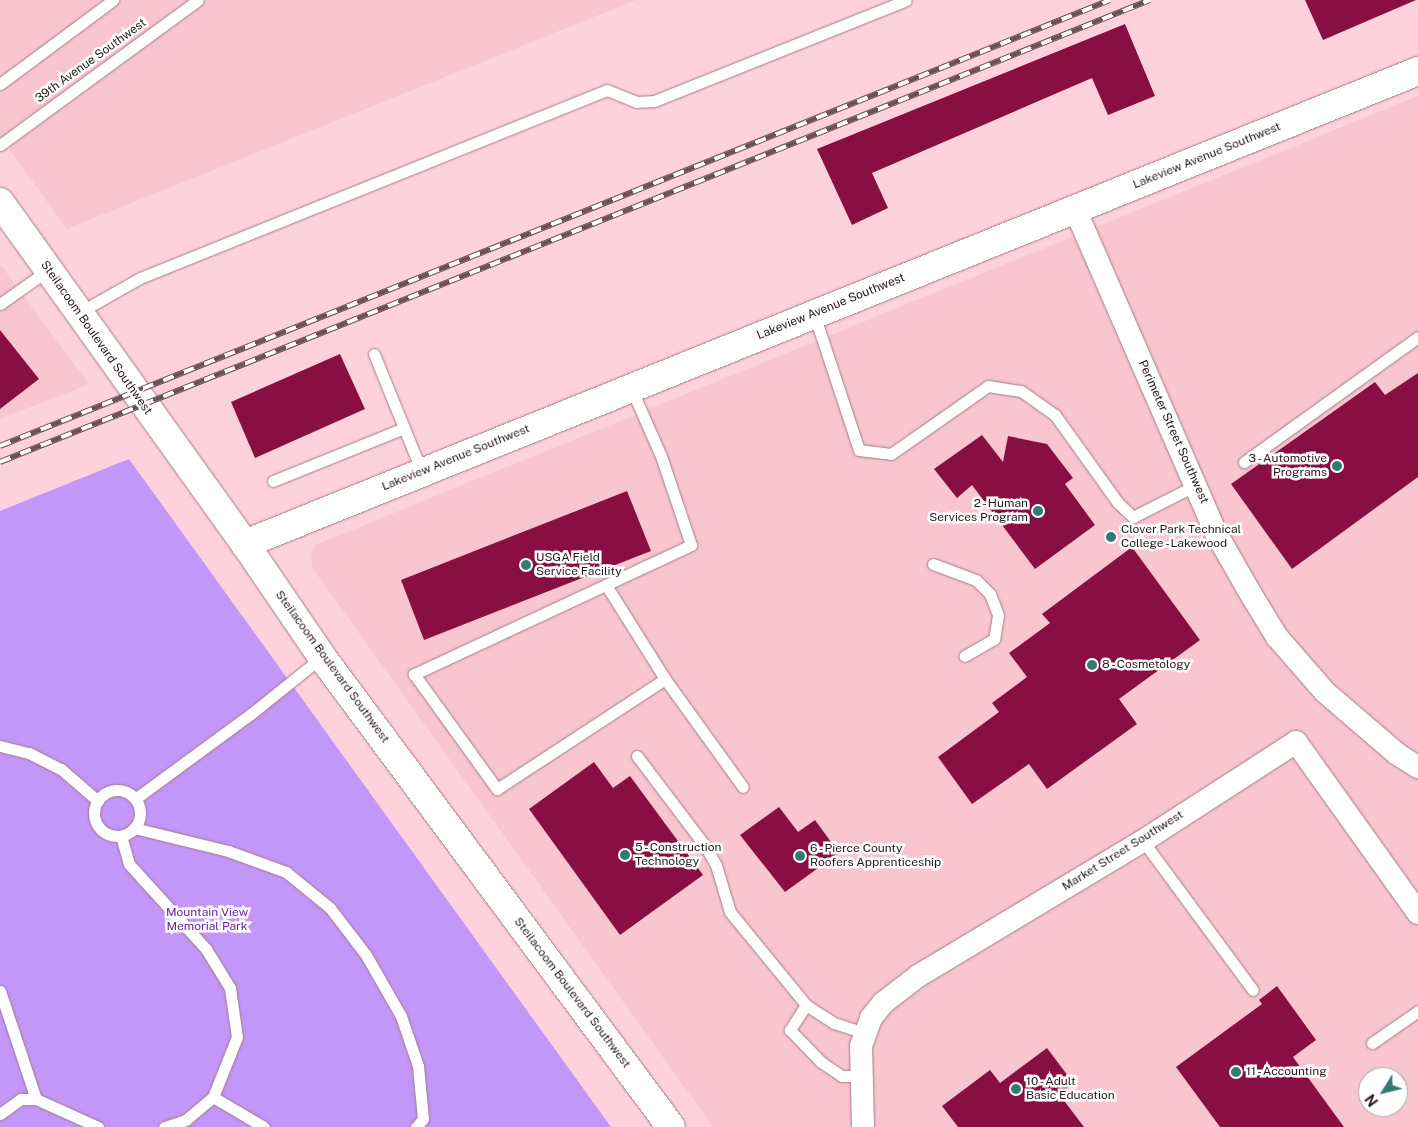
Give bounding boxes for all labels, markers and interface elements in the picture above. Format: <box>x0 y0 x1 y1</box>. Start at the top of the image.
street label: 39th Avenue Southwest <box>33 16 149 106</box>
street label: Lakeview Avenue Southwest <box>1131 120 1283 192</box>
street label: Steilacoom Boulevard Southwest <box>37 258 155 418</box>
street label: Lakeview Avenue Southwest <box>755 271 907 343</box>
street label: Perimeter Street Southwest <box>1135 358 1211 506</box>
street label: Lakeview Avenue Southwest <box>380 422 532 494</box>
place label: 3 - Automotive Programs <box>1245 452 1327 480</box>
marker: 3 - Automotive Programs <box>1331 460 1343 472</box>
place label: 2 - Human Services Program <box>929 497 1028 525</box>
marker: 2 - Human Services Program <box>1032 505 1044 517</box>
place label: Clover Park Technical College - Lakewood <box>1121 523 1241 551</box>
marker: Clover Park Technical College - Lakewood <box>1105 531 1117 543</box>
place label: USGA Field Service Facility <box>536 551 622 579</box>
marker: USGA Field Service Facility <box>520 559 532 571</box>
street label: Steilacoom Boulevard Southwest <box>272 588 392 746</box>
place label: 8 - Cosmetology <box>1102 658 1193 672</box>
marker: 8 - Cosmetology <box>1086 659 1098 671</box>
street label: Market Street Southwest <box>1060 808 1186 894</box>
place label: 5 - Construction Technology <box>635 841 725 869</box>
place label: 6 - Pierce County Roofers Apprenticeship <box>810 842 941 870</box>
marker: 5 - Construction Technology <box>619 849 631 861</box>
marker: 6 - Pierce County Roofers Apprenticeship <box>794 850 806 862</box>
park label: Mountain View Memorial Park <box>166 906 248 934</box>
street label: Steilacoom Boulevard Southwest <box>511 915 633 1071</box>
place label: 11 - Accounting <box>1246 1065 1330 1079</box>
marker: 11 - Accounting <box>1230 1066 1242 1078</box>
north arrow <box>1358 1067 1408 1117</box>
place label: 10 - Adult Basic Education <box>1026 1075 1115 1103</box>
marker: 10 - Adult Basic Education <box>1010 1083 1022 1095</box>
text: N <box>1362 1091 1381 1109</box>

